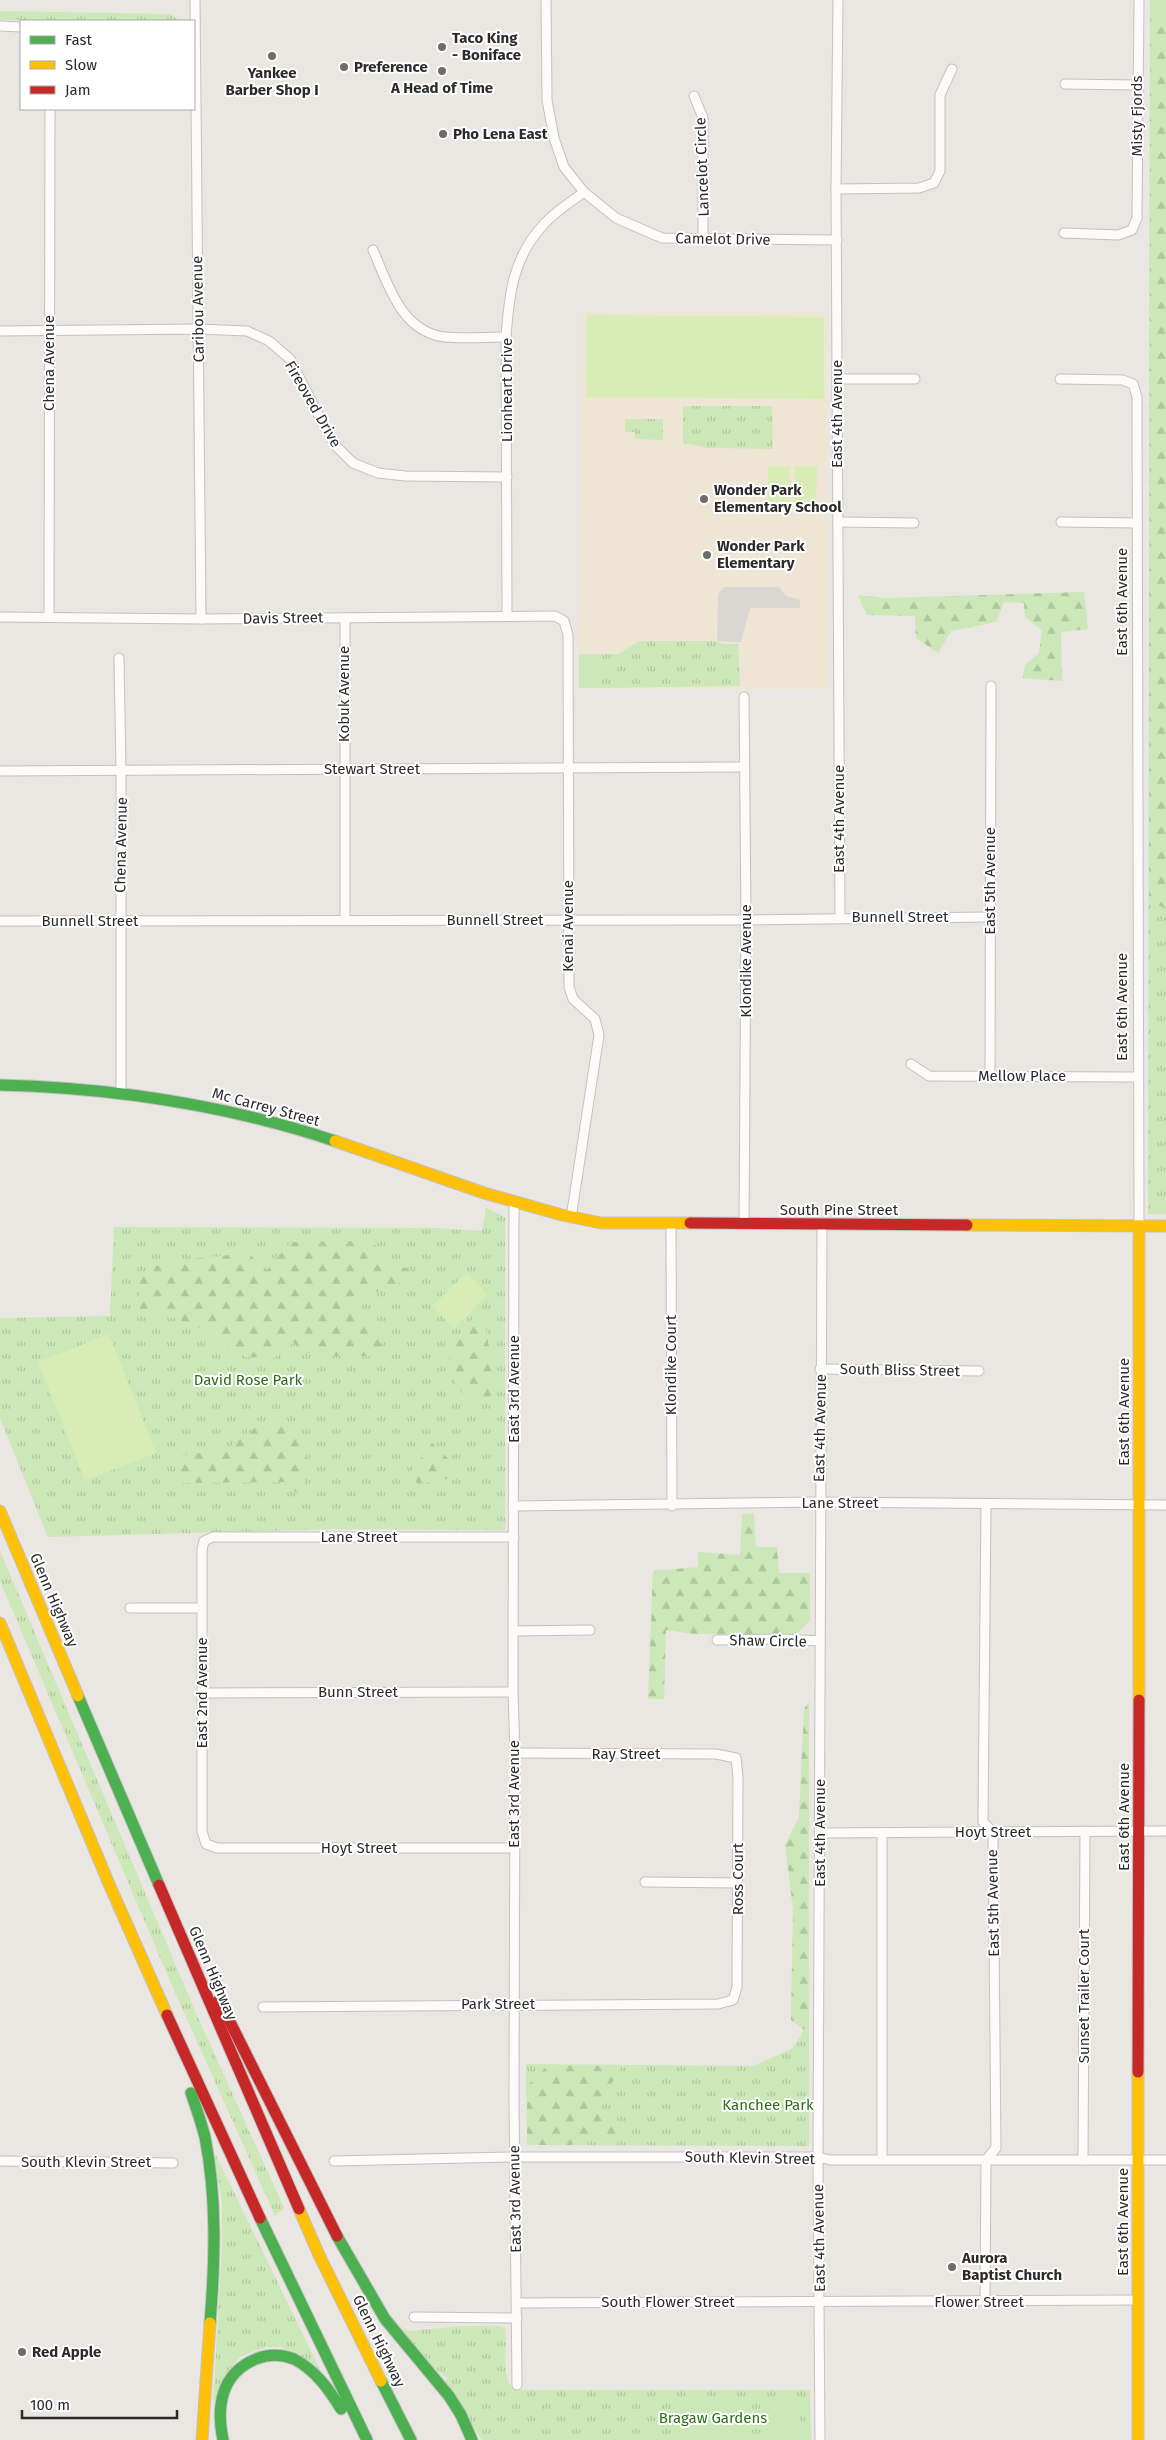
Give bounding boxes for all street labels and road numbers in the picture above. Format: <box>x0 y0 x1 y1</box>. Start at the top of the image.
street label: Misty Fjords <box>1128 76 1146 156</box>
street label: Lancelot Circle <box>691 117 713 217</box>
street label: Camelot Drive <box>675 229 771 249</box>
street label: Caribou Avenue <box>188 256 208 362</box>
street label: Chena Avenue <box>40 315 58 411</box>
street label: Lionheart Drive <box>498 338 516 442</box>
street label: Fireoved Drive <box>281 358 345 450</box>
street label: East 4th Avenue <box>828 360 846 468</box>
street label: East 6th Avenue <box>1113 548 1131 656</box>
street label: Davis Street <box>242 608 324 628</box>
street label: Kobuk Avenue <box>335 646 353 742</box>
street label: Stewart Street <box>324 760 421 778</box>
street label: East 4th Avenue <box>830 765 848 873</box>
street label: Chena Avenue <box>111 797 131 893</box>
street label: East 5th Avenue <box>981 827 999 935</box>
street label: Kenai Avenue <box>559 880 577 972</box>
street label: Klondike Avenue <box>737 904 755 1018</box>
street label: Bunnell Street <box>851 908 949 926</box>
street label: Bunnell Street <box>446 911 544 929</box>
street label: Bunnell Street <box>41 912 139 930</box>
street label: East 6th Avenue <box>1113 953 1131 1061</box>
street label: Mellow Place <box>978 1067 1066 1085</box>
street label: Mc Carrey Street <box>210 1084 322 1130</box>
street label: South Pine Street <box>780 1201 899 1219</box>
street label: Klondike Court <box>662 1314 680 1415</box>
street label: East 3rd Avenue <box>505 1335 523 1443</box>
street label: East 6th Avenue <box>1115 1358 1133 1466</box>
street label: South Bliss Street <box>840 1360 961 1380</box>
street label: East 4th Avenue <box>810 1374 830 1482</box>
street label: Lane Street <box>801 1494 879 1512</box>
street label: Lane Street <box>320 1528 398 1546</box>
street label: Glenn Highway <box>26 1550 82 1650</box>
street label: Shaw Circle <box>729 1631 807 1651</box>
street label: East 2nd Avenue <box>193 1637 211 1749</box>
street label: Bunn Street <box>318 1683 399 1701</box>
street label: East 3rd Avenue <box>505 1740 523 1848</box>
street label: Ray Street <box>592 1745 661 1763</box>
street label: East 6th Avenue <box>1115 1763 1133 1871</box>
street label: East 4th Avenue <box>811 1779 829 1887</box>
street label: Hoyt Street <box>955 1823 1032 1841</box>
street label: Hoyt Street <box>321 1839 398 1857</box>
street label: Ross Court <box>729 1842 747 1915</box>
street label: East 5th Avenue <box>983 1849 1003 1957</box>
street label: Glenn Highway <box>185 1923 241 2023</box>
street label: Sunset Trailer Court <box>1075 1928 1093 2063</box>
street label: Park Street <box>461 1995 536 2013</box>
street label: East 3rd Avenue <box>505 2145 525 2253</box>
street label: South Klevin Street <box>685 2148 816 2168</box>
street label: South Klevin Street <box>21 2153 152 2171</box>
street label: East 6th Avenue <box>1114 2168 1132 2276</box>
street label: East 4th Avenue <box>809 2184 829 2292</box>
street label: Glenn Highway <box>349 2292 409 2391</box>
street label: South Flower Street <box>601 2293 735 2311</box>
street label: Flower Street <box>934 2293 1024 2311</box>

